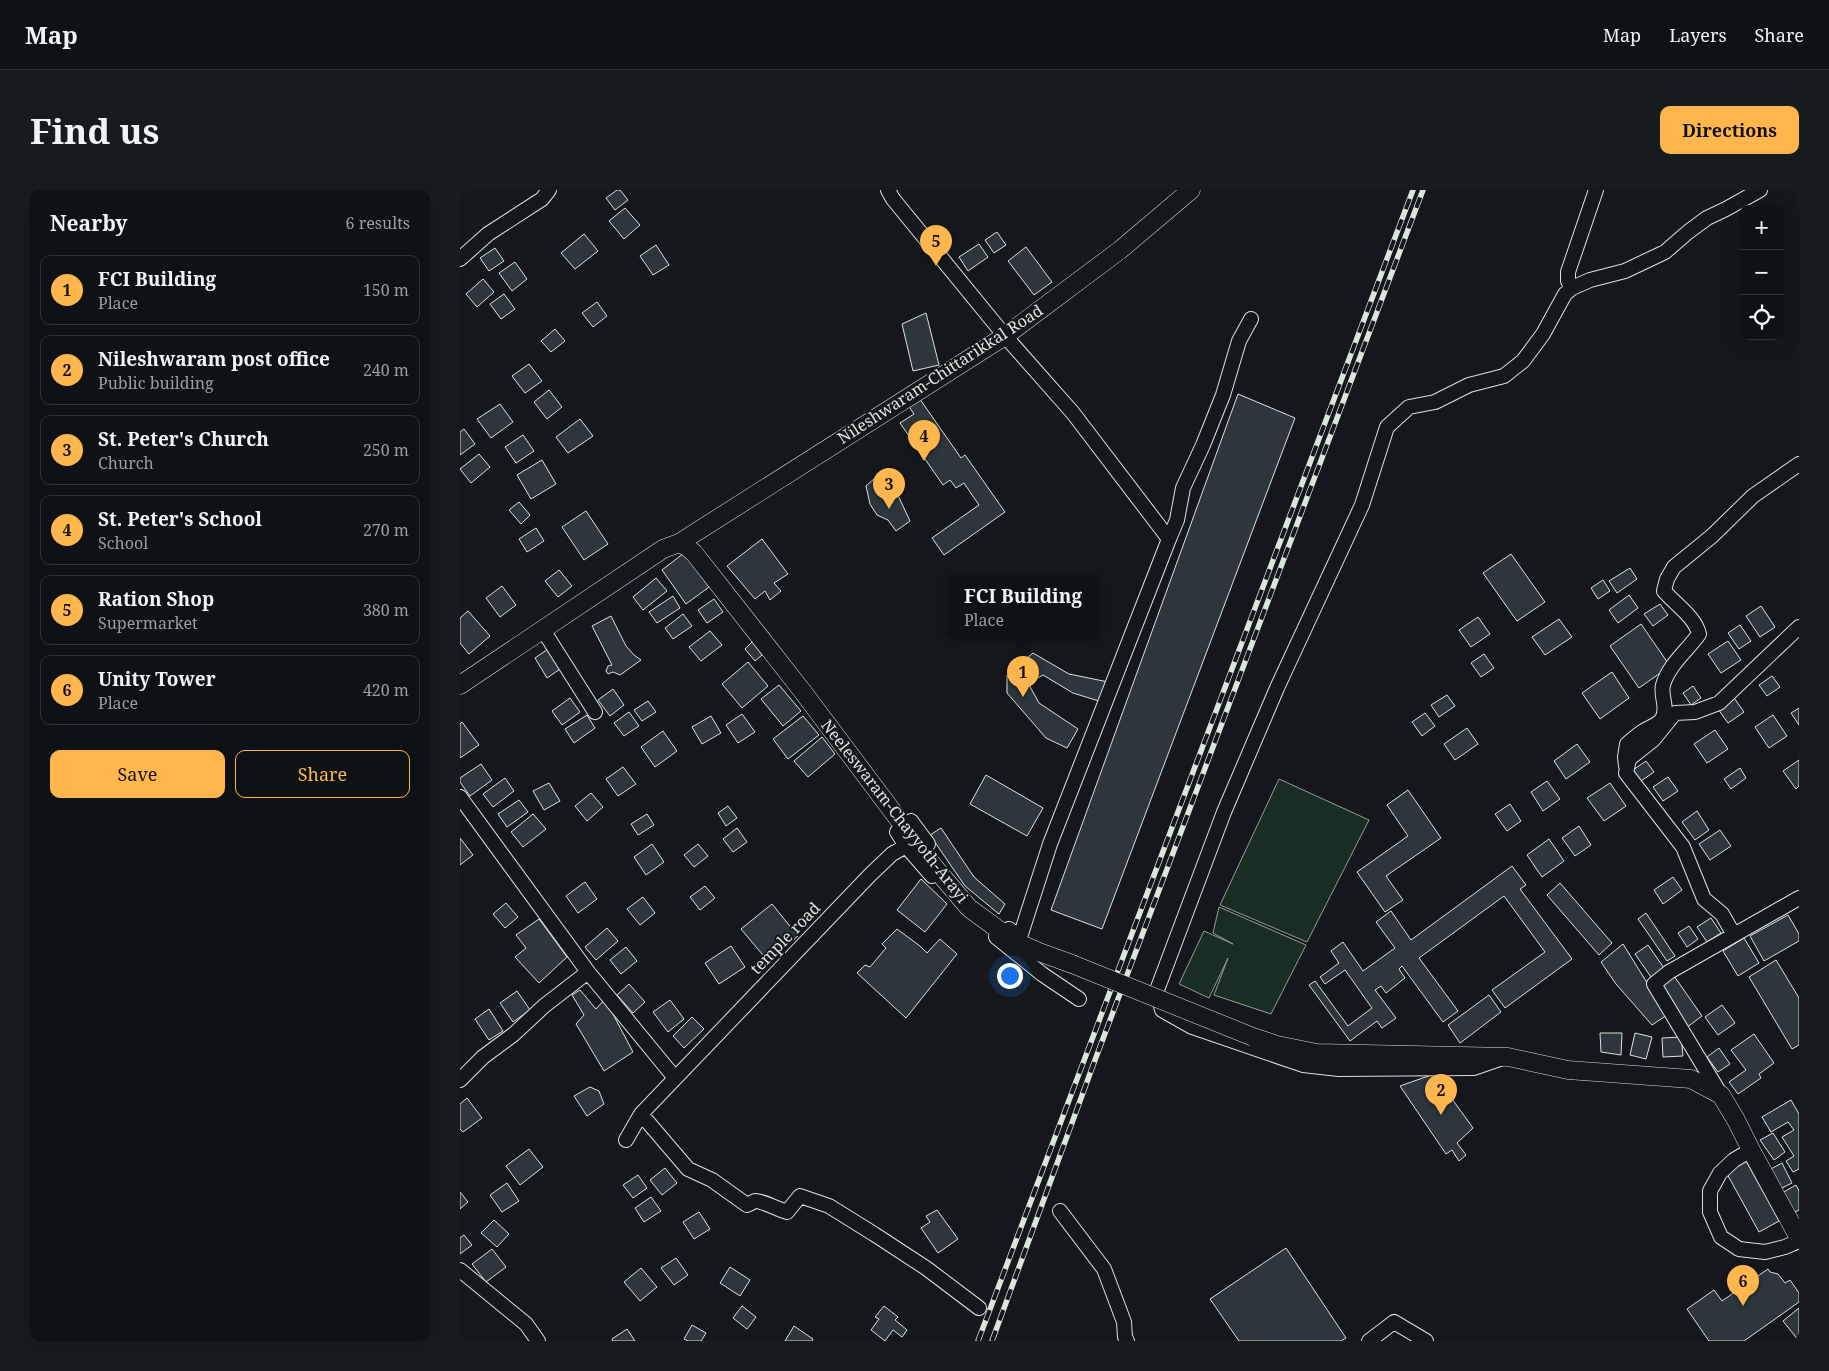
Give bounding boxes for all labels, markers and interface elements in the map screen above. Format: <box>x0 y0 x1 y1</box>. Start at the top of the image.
text: Map <box>25 18 78 51</box>
text: Map <box>1603 23 1641 47</box>
text: Layers <box>1669 23 1727 47</box>
text: Share <box>1755 23 1804 47</box>
button: Directions <box>1660 106 1799 154</box>
text: Find us <box>30 107 159 154</box>
map controls <box>1739 205 1784 340</box>
button: + <box>1739 205 1784 250</box>
text: Nearby <box>50 209 128 237</box>
text: 6 results <box>346 212 410 234</box>
pin: 5 <box>920 225 952 266</box>
button: − <box>1739 250 1784 295</box>
text: FCI Building <box>98 266 216 292</box>
text: 1 <box>62 279 72 301</box>
text: 150 m <box>363 279 409 301</box>
text: Place <box>98 292 138 314</box>
button: locate <box>1739 295 1784 340</box>
street label: Nileshwaram-Chittarikkal Road <box>833 299 1047 449</box>
text: Nileshwaram post office <box>98 346 330 372</box>
text: 2 <box>62 359 72 381</box>
text: 240 m <box>363 359 409 381</box>
text: Public building <box>98 372 214 394</box>
pin: 4 <box>908 420 940 461</box>
text: St. Peter's Church <box>98 426 269 452</box>
text: 3 <box>62 439 72 461</box>
text: 250 m <box>363 439 409 461</box>
text: Church <box>98 452 154 474</box>
pin: 3 <box>873 468 905 509</box>
text: St. Peter's School <box>98 506 262 532</box>
text: 4 <box>62 519 72 541</box>
text: 270 m <box>363 519 409 541</box>
text: School <box>98 532 148 554</box>
popup <box>947 574 1099 639</box>
text: FCI Building <box>964 583 1082 609</box>
text: Ration Shop <box>98 586 214 612</box>
text: 5 <box>62 599 72 621</box>
text: 380 m <box>363 599 409 621</box>
text: Place <box>964 609 1004 631</box>
text: Supermarket <box>98 612 198 634</box>
pin: 1 <box>1007 656 1039 697</box>
text: Unity Tower <box>98 666 216 692</box>
text: 6 <box>62 679 72 701</box>
text: 420 m <box>363 679 409 701</box>
text: Place <box>98 692 138 714</box>
street label: Neeleswaram-Chayyoth-Arayi <box>816 715 974 907</box>
button: Save <box>50 750 225 798</box>
button: Share <box>235 750 410 798</box>
street label: temple road <box>745 897 825 979</box>
your location <box>997 963 1023 989</box>
pin: 2 <box>1425 1074 1457 1115</box>
pin: 6 <box>1727 1265 1759 1306</box>

